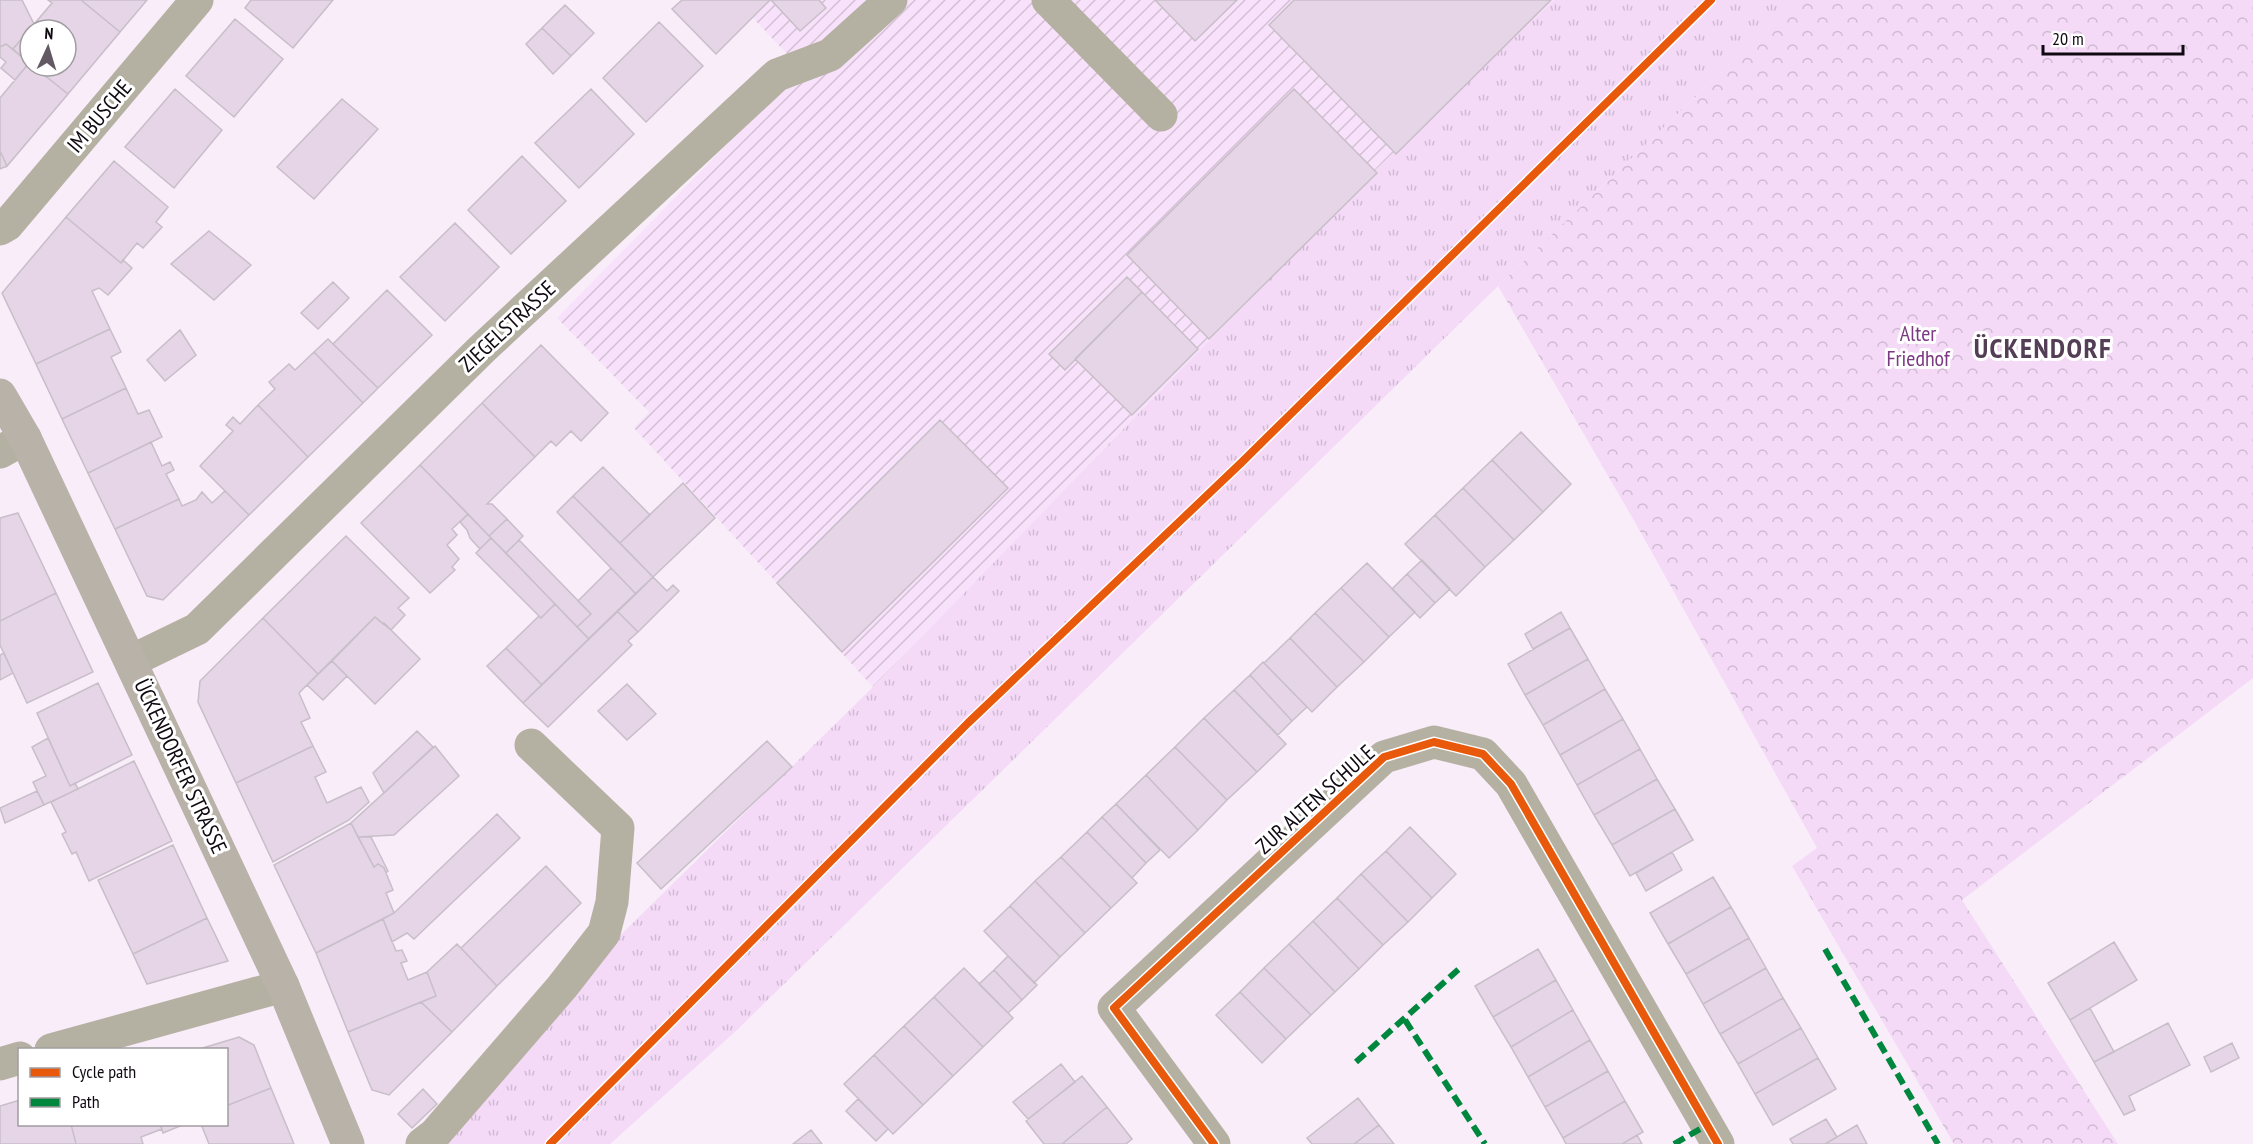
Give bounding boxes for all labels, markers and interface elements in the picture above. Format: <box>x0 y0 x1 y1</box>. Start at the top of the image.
north arrow <box>18 18 78 78</box>
scale bar <box>2043 18 2182 56</box>
text: N <box>44 23 54 43</box>
text: 20 m <box>2052 27 2084 50</box>
street label: IM BUSCHE <box>61 74 137 158</box>
street label: ZIEGELSTRASSE <box>453 274 561 378</box>
park label: Alter Friedhof <box>1886 319 1951 372</box>
district label: ÜCKENDORF <box>1974 329 2112 366</box>
street label: ÜCKENDORFER STRASSE <box>128 674 234 858</box>
street label: ZUR ALTEN SCHULE <box>1250 738 1380 860</box>
legend <box>18 1048 228 1126</box>
text: Cycle path <box>72 1060 136 1083</box>
text: Path <box>72 1090 100 1113</box>

